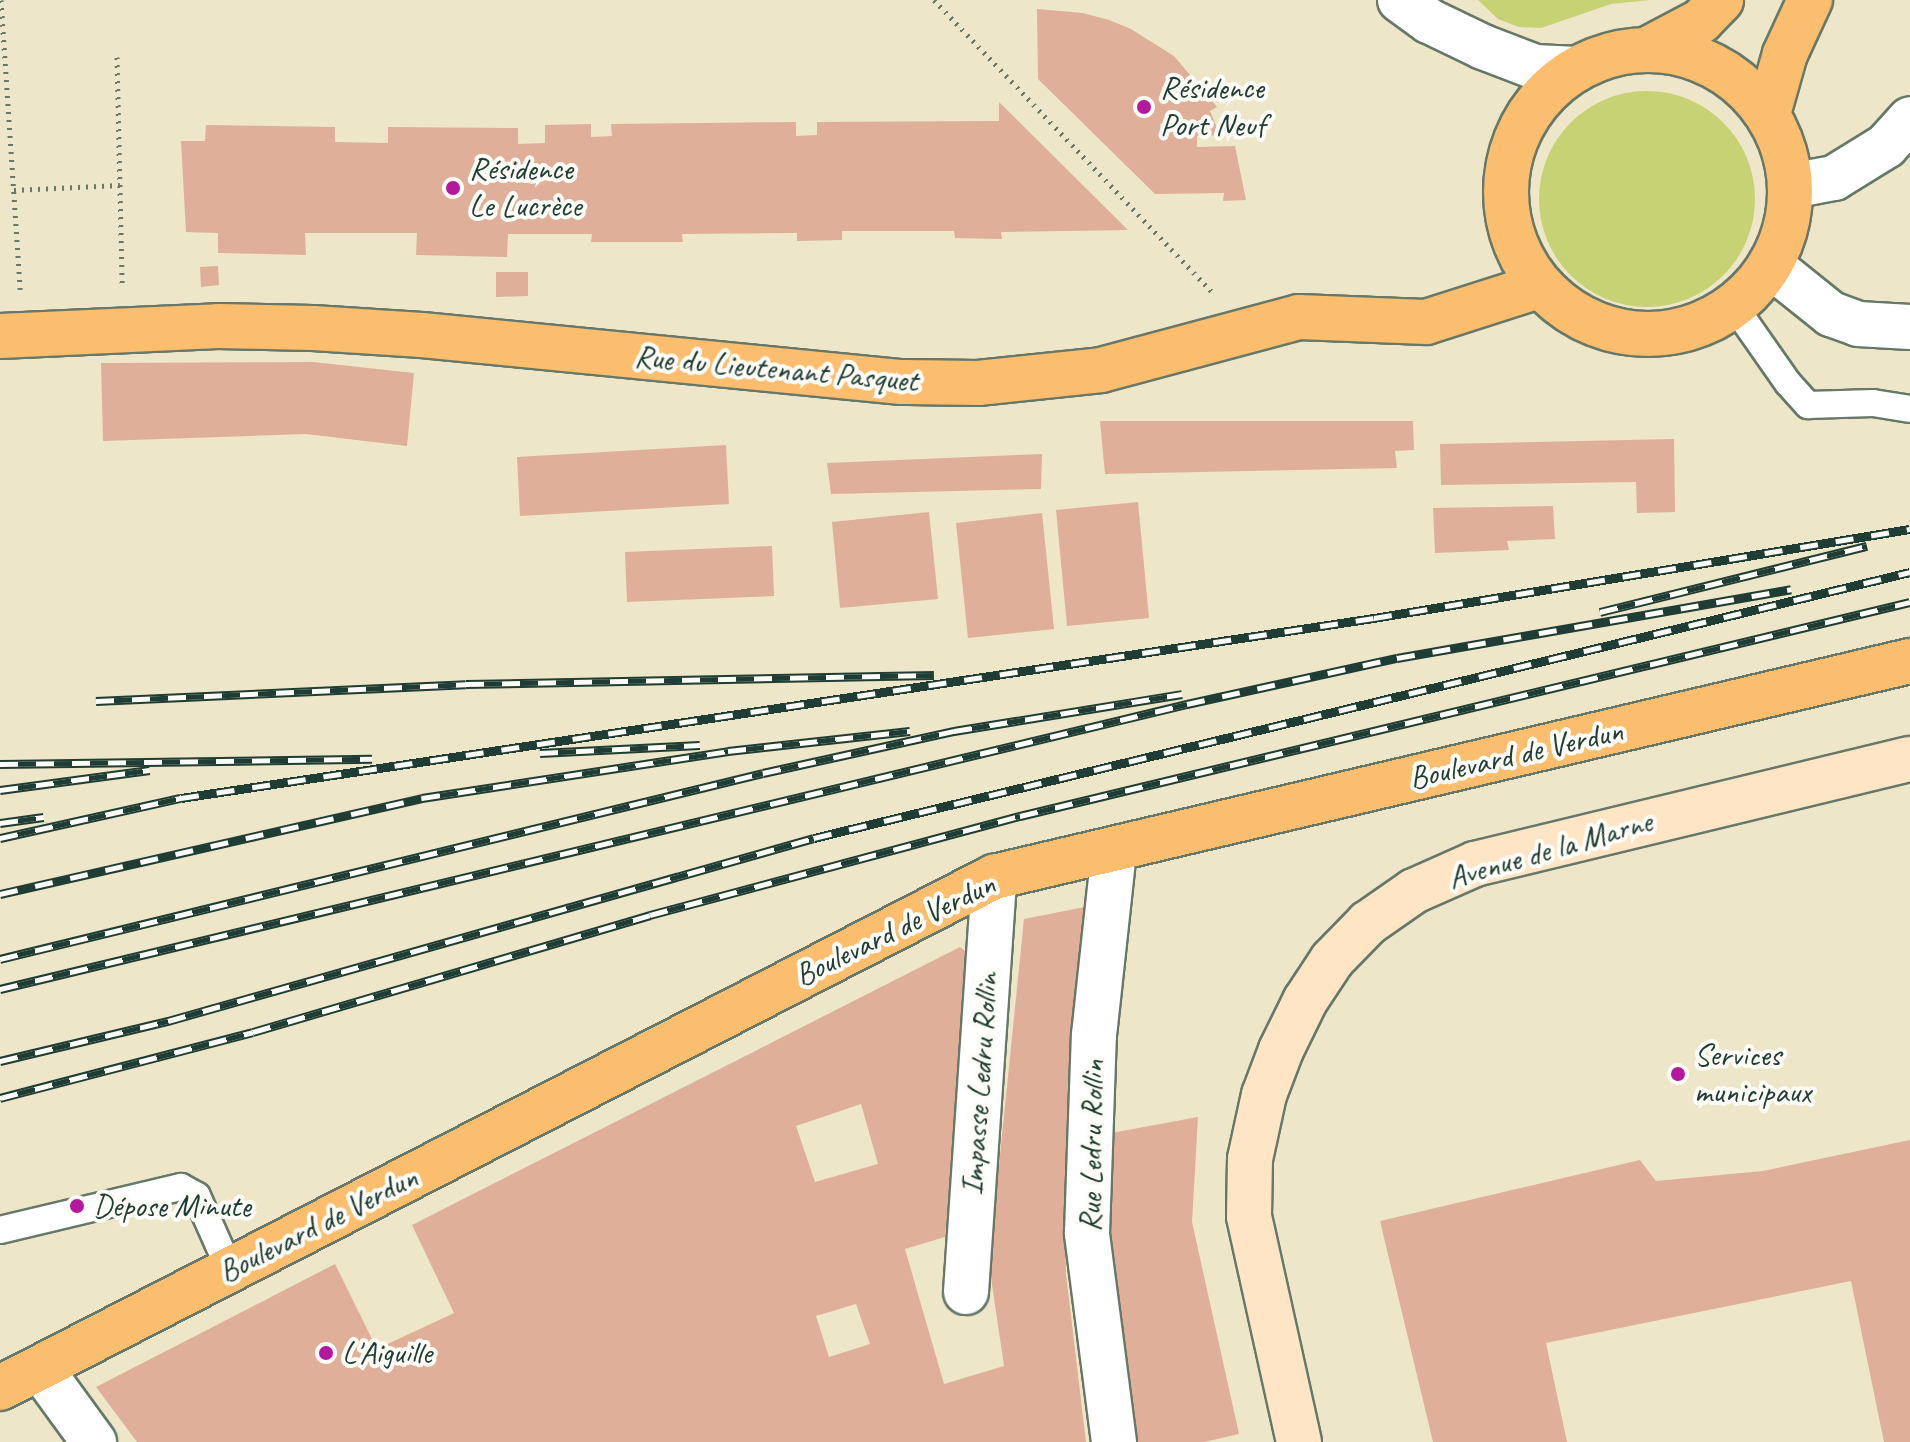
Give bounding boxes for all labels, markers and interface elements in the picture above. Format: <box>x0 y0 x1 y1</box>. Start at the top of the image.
place label: Résidence Port Neuf <box>1160 70 1266 145</box>
marker: Résidence Port Neuf <box>1135 98 1153 116</box>
place label: Résidence Le Lucrèce <box>469 151 580 226</box>
marker: Résidence Le Lucrèce <box>444 179 462 197</box>
street label: Rue du Lieutenant Pasquet <box>633 337 919 401</box>
street label: Boulevard de Verdun <box>1405 712 1627 798</box>
street label: Avenue de la Marne <box>1443 802 1657 898</box>
street label: Boulevard de Verdun <box>789 865 1001 995</box>
street label: Impasse Ledru Rollin <box>953 971 1007 1197</box>
place label: Services municipaux <box>1694 1037 1811 1112</box>
street label: Rue Ledru Rollin <box>1071 1059 1113 1233</box>
marker: Services municipaux <box>1669 1065 1687 1083</box>
street label: Boulevard de Verdun <box>212 1158 424 1292</box>
place label: Dépose Minute <box>93 1187 251 1225</box>
marker: Dépose Minute <box>68 1197 86 1215</box>
place label: L'Aiguille <box>342 1334 432 1372</box>
marker: L'Aiguille <box>317 1344 335 1362</box>

